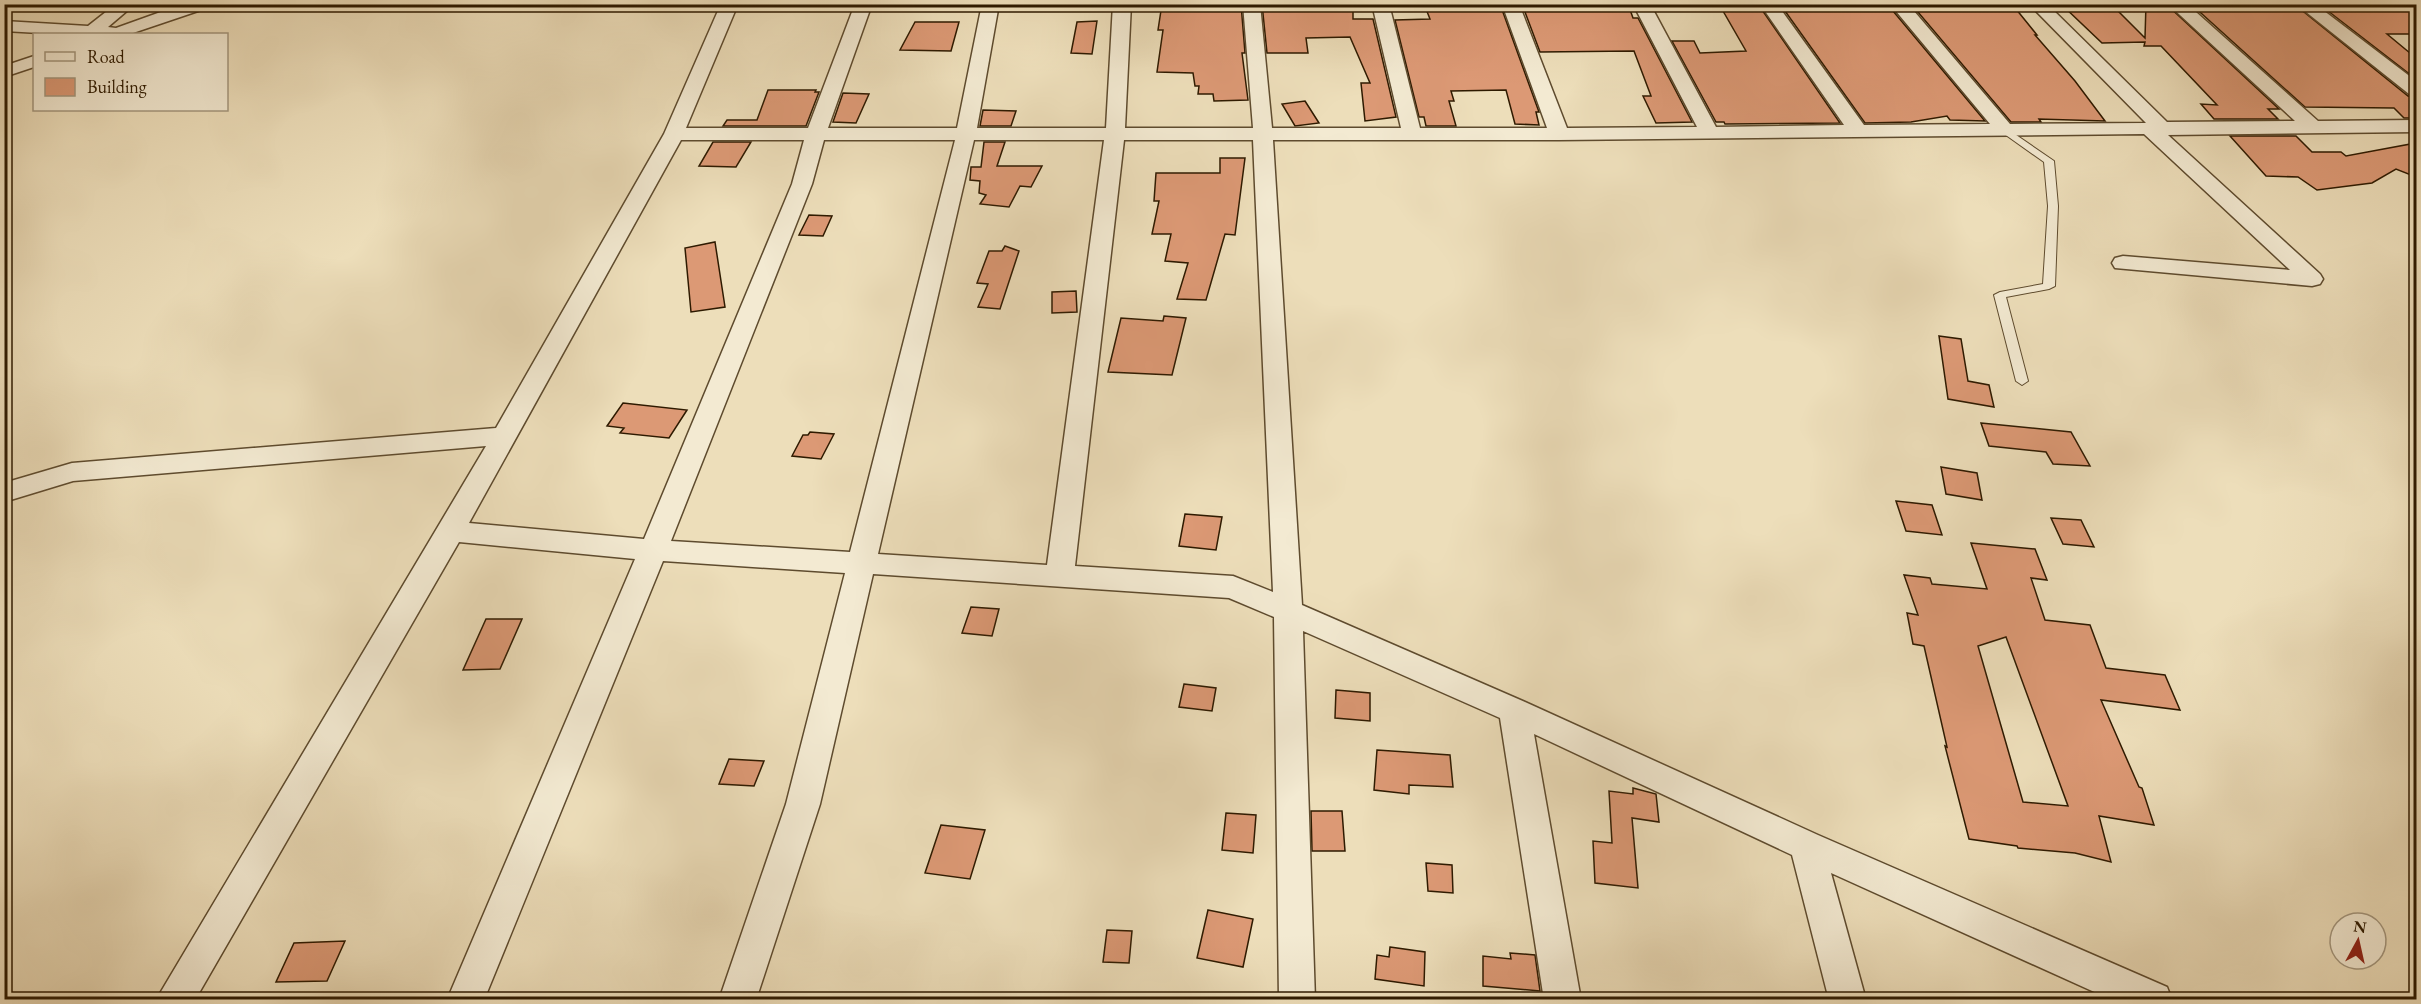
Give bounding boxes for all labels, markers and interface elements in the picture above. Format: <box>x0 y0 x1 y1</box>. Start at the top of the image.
legend <box>33 33 228 111</box>
text: Road <box>87 45 126 68</box>
text: Building <box>87 75 147 98</box>
north arrow <box>2328 911 2388 971</box>
text: N <box>2352 915 2368 938</box>

